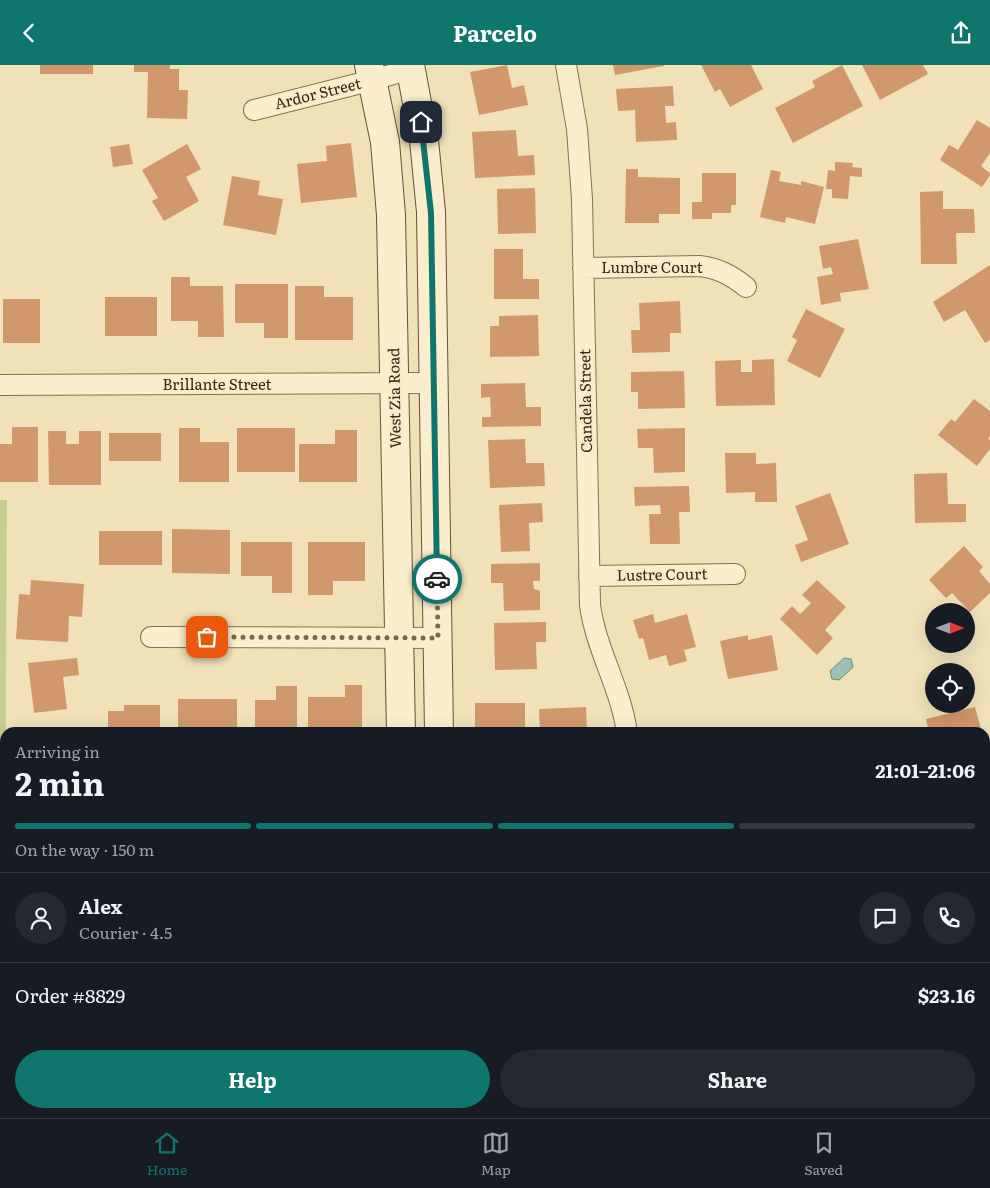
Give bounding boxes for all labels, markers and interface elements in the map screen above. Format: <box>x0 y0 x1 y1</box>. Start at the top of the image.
text: Parcelo <box>453 16 537 49</box>
icon: back <box>15 19 43 47</box>
icon: share <box>947 19 975 47</box>
street label: Ardor Street <box>272 71 363 114</box>
pin <box>400 101 442 143</box>
icon: home <box>407 108 435 136</box>
street label: Lumbre Court <box>601 255 703 278</box>
street label: West Zia Road <box>381 348 406 449</box>
street label: Candela Street <box>572 349 597 453</box>
street label: Brillante Street <box>162 372 272 395</box>
courier <box>412 554 462 604</box>
street label: Lustre Court <box>616 561 708 586</box>
icon: car <box>423 565 451 593</box>
north arrow <box>925 603 975 653</box>
map controls <box>925 603 975 713</box>
pin <box>186 616 228 658</box>
icon: bag <box>193 623 221 651</box>
button: locate <box>925 663 975 713</box>
text: Arriving in <box>15 739 100 763</box>
text: 21:01–21:06 <box>875 756 975 784</box>
text: 2 min <box>15 758 104 806</box>
text: On the way · 150 m <box>15 837 154 861</box>
button: person <box>15 892 67 944</box>
text: Alex <box>79 892 122 920</box>
button: chat <box>859 892 911 944</box>
button: phone <box>923 892 975 944</box>
text: Courier · 4.5 <box>79 920 172 944</box>
text: Order #8829 <box>15 981 125 1009</box>
text: $23.16 <box>918 981 975 1009</box>
button: Help <box>15 1050 490 1108</box>
button: Share <box>500 1050 975 1108</box>
tab: Home <box>147 1129 187 1179</box>
tab: Map <box>481 1129 511 1179</box>
tab: Saved <box>804 1129 843 1179</box>

